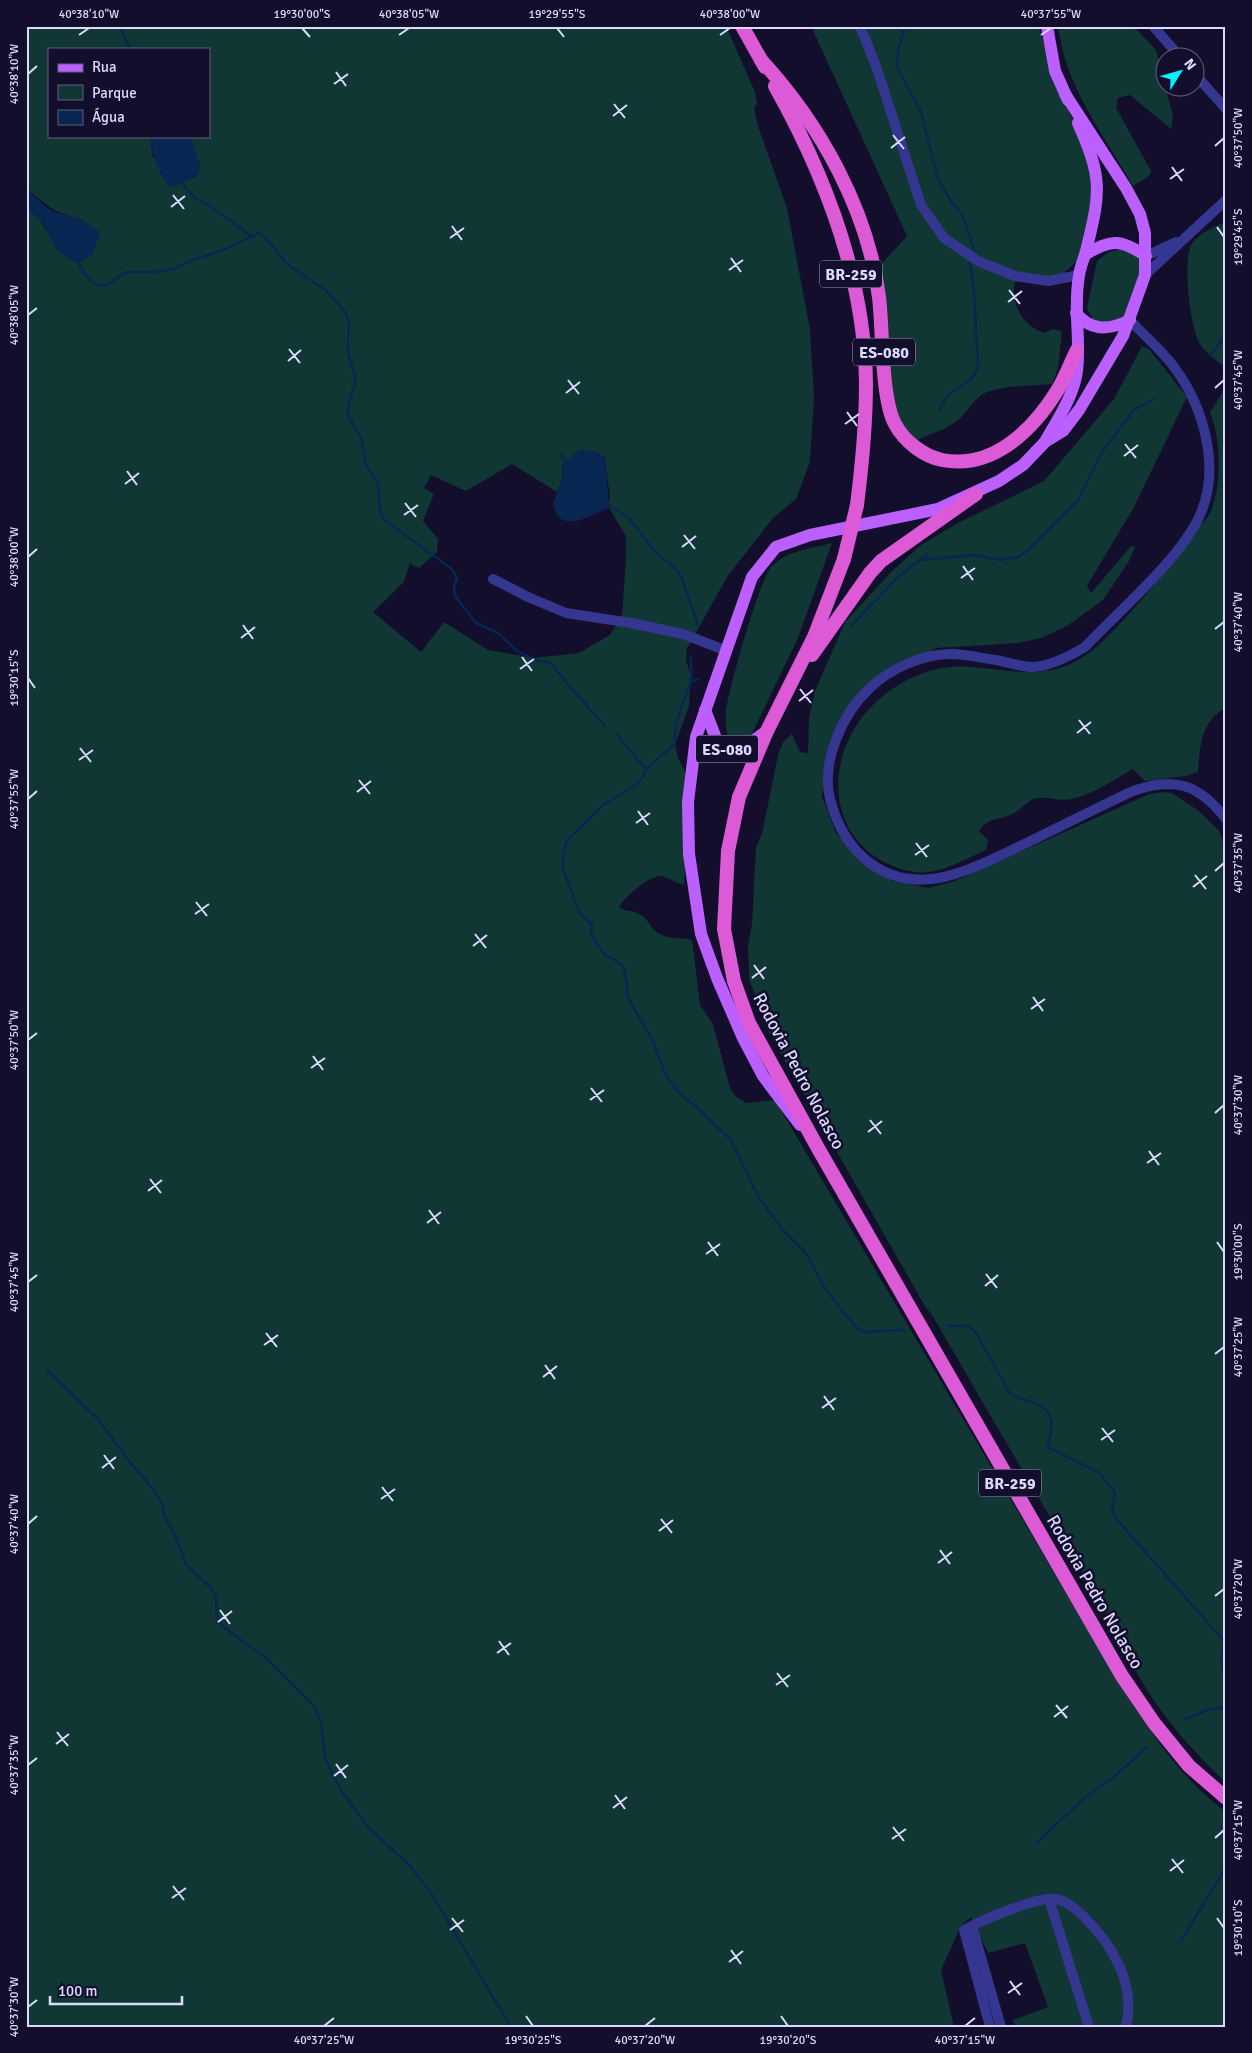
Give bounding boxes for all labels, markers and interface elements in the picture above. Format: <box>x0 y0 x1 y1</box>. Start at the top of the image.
text: 40°38'10"W <box>59 7 119 22</box>
text: 19°30'00"S <box>273 7 331 22</box>
text: 40°38'05"W <box>379 7 439 22</box>
text: 19°29'55"S <box>528 7 586 22</box>
text: 40°38'00"W <box>700 7 760 22</box>
text: 40°37'55"W <box>1021 7 1081 22</box>
text: 40°38'10"W <box>7 44 22 104</box>
legend <box>48 48 210 138</box>
north arrow <box>1154 48 1204 98</box>
text: N <box>1180 55 1200 73</box>
text: Rua <box>92 58 117 76</box>
text: Parque <box>92 84 137 102</box>
text: Água <box>92 107 125 126</box>
text: 40°37'50"W <box>1231 108 1246 168</box>
text: 19°29'45"S <box>1231 208 1246 266</box>
road number: BR-259 <box>820 260 882 288</box>
text: 40°38'05"W <box>7 285 22 345</box>
road number: ES-080 <box>853 338 915 366</box>
text: 40°37'45"W <box>1231 350 1246 410</box>
text: 40°38'00"W <box>7 527 22 587</box>
text: 40°37'40"W <box>1231 592 1246 652</box>
text: 19°30'15"S <box>7 649 22 707</box>
road number: ES-080 <box>696 736 758 762</box>
text: 40°37'55"W <box>7 769 22 829</box>
text: 40°37'35"W <box>1231 833 1246 893</box>
street label: Rodovia Pedro Nolasco <box>748 989 850 1153</box>
text: 40°37'50"W <box>7 1010 22 1070</box>
text: 40°37'30"W <box>1231 1075 1246 1135</box>
text: 19°30'00"S <box>1231 1223 1246 1281</box>
text: 40°37'45"W <box>7 1252 22 1312</box>
text: 40°37'25"W <box>1231 1317 1246 1377</box>
road number: BR-259 <box>979 1470 1041 1496</box>
text: 40°37'40"W <box>7 1494 22 1554</box>
street label: Rodovia Pedro Nolasco <box>1042 1511 1148 1673</box>
text: 40°37'20"W <box>1231 1559 1246 1619</box>
text: 40°37'35"W <box>7 1735 22 1795</box>
text: 40°37'15"W <box>1231 1800 1246 1860</box>
text: 19°30'10"S <box>1231 1899 1246 1957</box>
scale bar <box>50 1973 182 2005</box>
text: 40°37'30"W <box>7 1977 22 2037</box>
text: 100 m <box>58 1982 98 2000</box>
text: 40°37'25"W <box>294 2033 354 2048</box>
text: 19°30'25"S <box>504 2033 562 2048</box>
text: 40°37'20"W <box>615 2033 675 2048</box>
text: 19°30'20"S <box>759 2033 817 2048</box>
text: 40°37'15"W <box>935 2033 995 2048</box>

